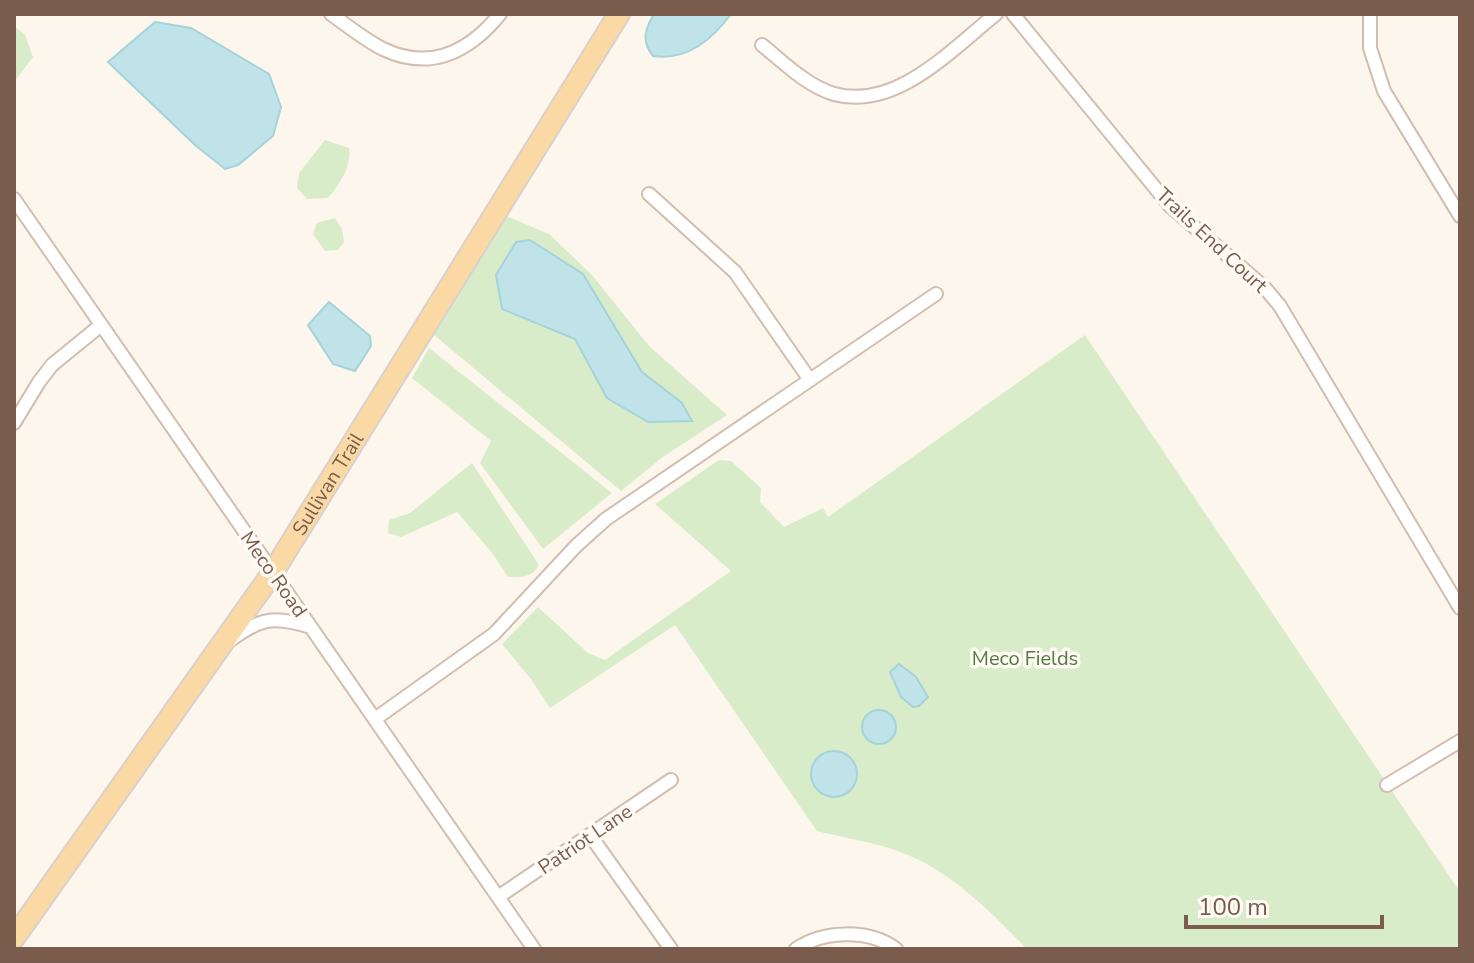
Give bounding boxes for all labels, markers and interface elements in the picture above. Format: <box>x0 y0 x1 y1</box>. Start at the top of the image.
street label: Trails End Court <box>1150 182 1274 300</box>
street label: Sullivan Trail <box>286 428 370 541</box>
street label: Meco Road <box>234 526 313 623</box>
park label: Meco Fields <box>972 645 1078 672</box>
street label: Patriot Lane <box>533 798 638 881</box>
scale bar <box>1186 879 1382 929</box>
text: 100 m <box>1198 891 1268 923</box>

